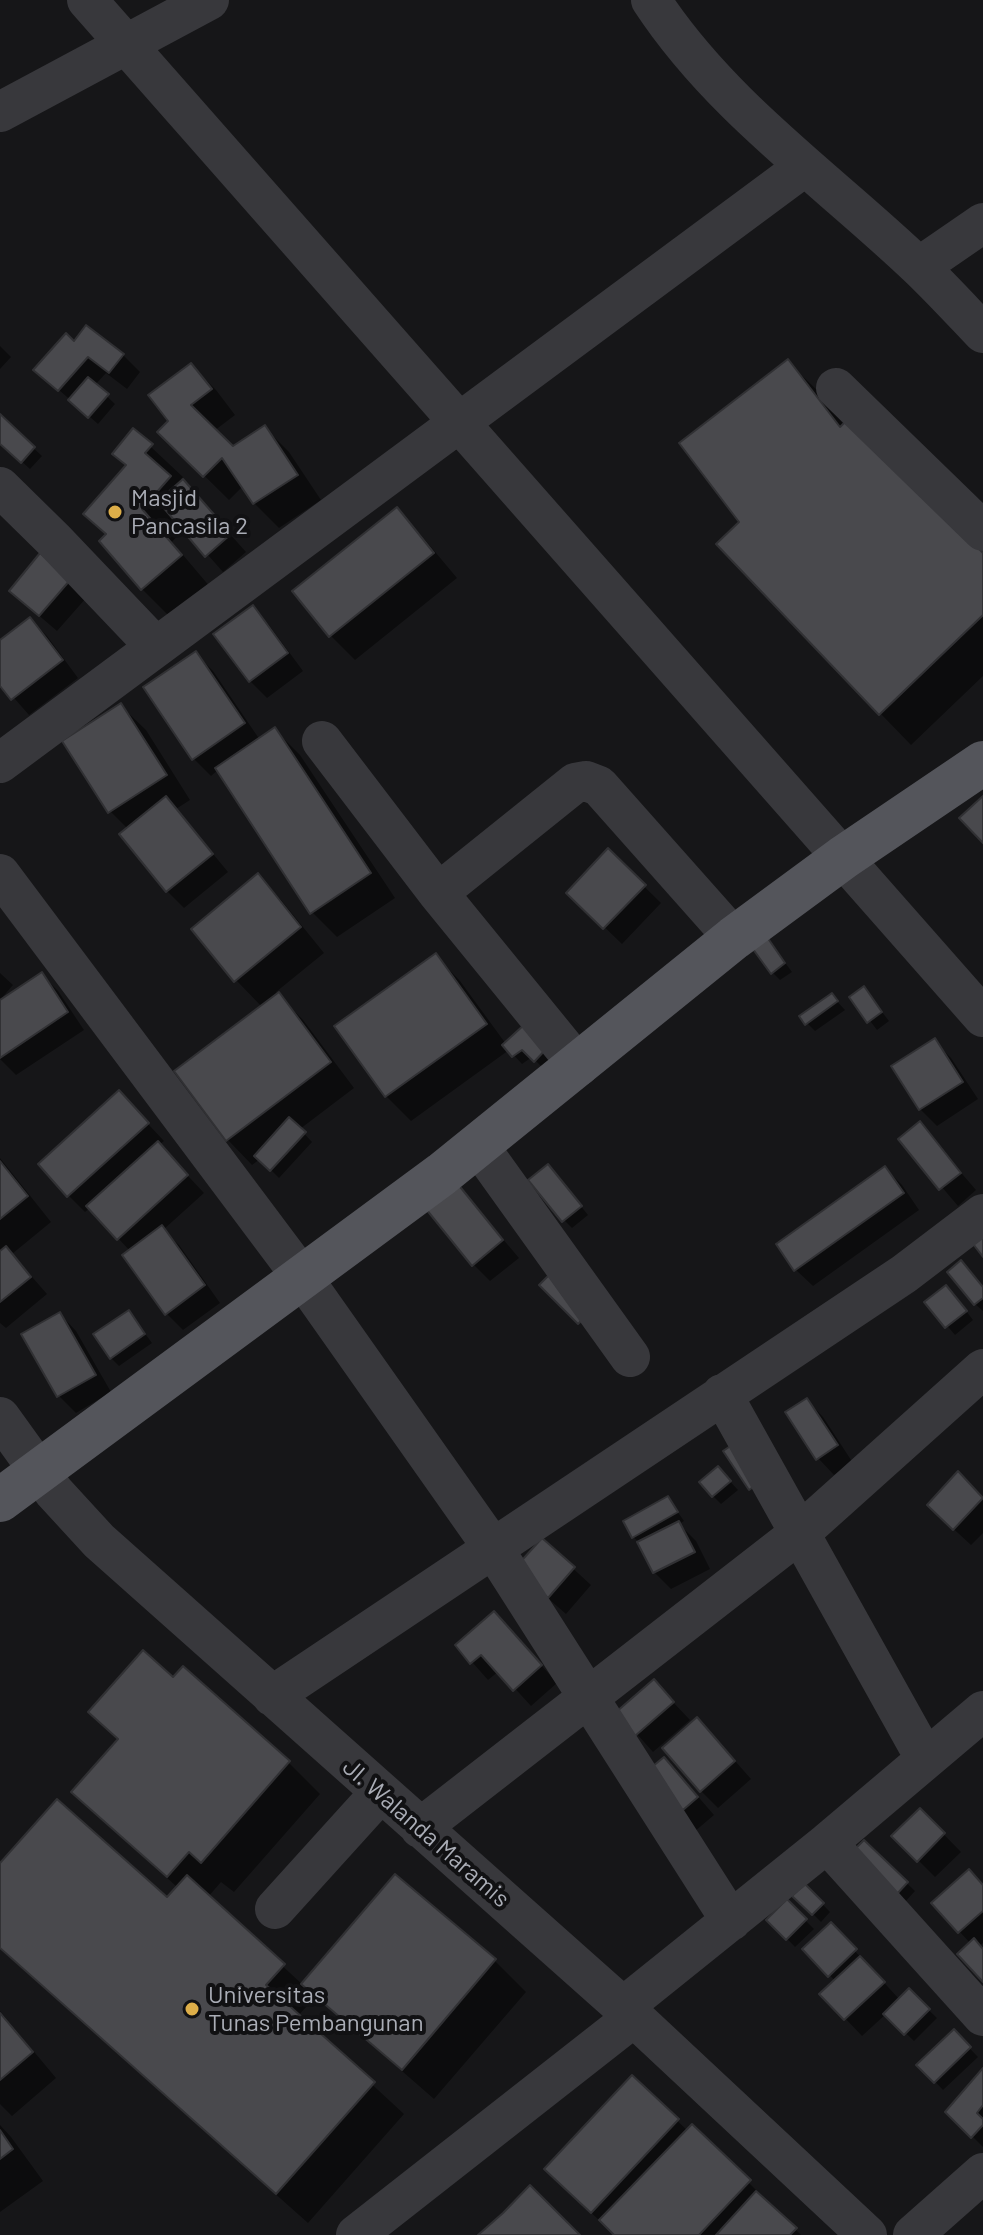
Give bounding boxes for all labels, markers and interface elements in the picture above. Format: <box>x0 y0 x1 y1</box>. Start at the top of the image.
place label: Masjid Pancasila 2 <box>131 484 248 540</box>
marker: Masjid Pancasila 2 <box>106 503 124 521</box>
street label: Jl. Walanda Maramis <box>337 1753 515 1913</box>
place label: Universitas Tunas Pembangunan <box>208 1981 424 2037</box>
marker: Universitas Tunas Pembangunan <box>183 2000 201 2018</box>

